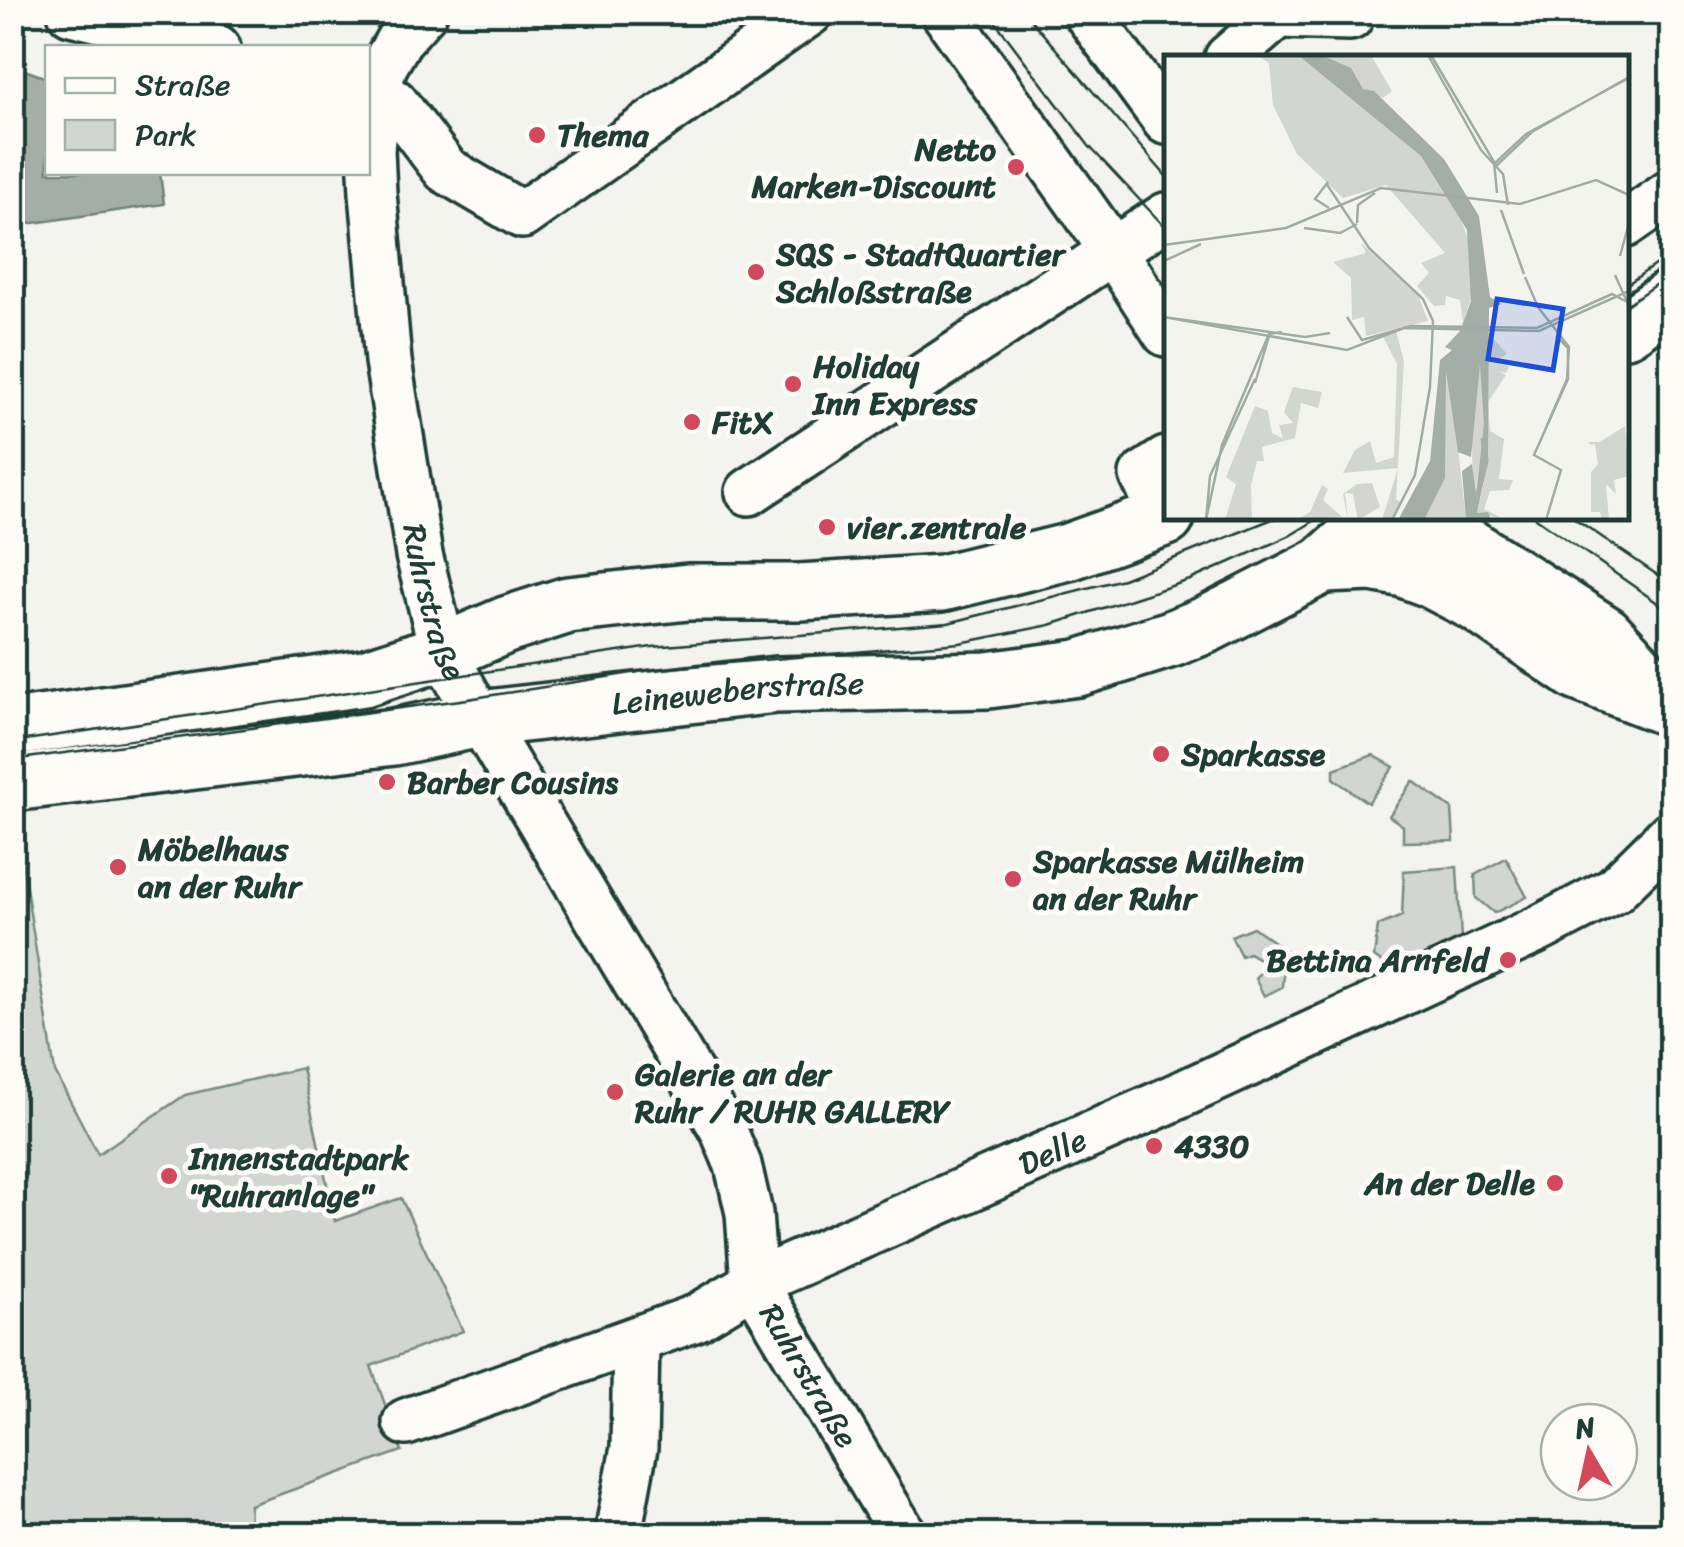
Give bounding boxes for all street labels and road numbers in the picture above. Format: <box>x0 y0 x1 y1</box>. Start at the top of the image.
street label: Ruhrstraße <box>386 520 482 691</box>
street label: Leineweberstraße <box>609 654 865 732</box>
street label: Delle <box>1009 1111 1096 1192</box>
street label: Ruhrstraße <box>743 1292 874 1459</box>

